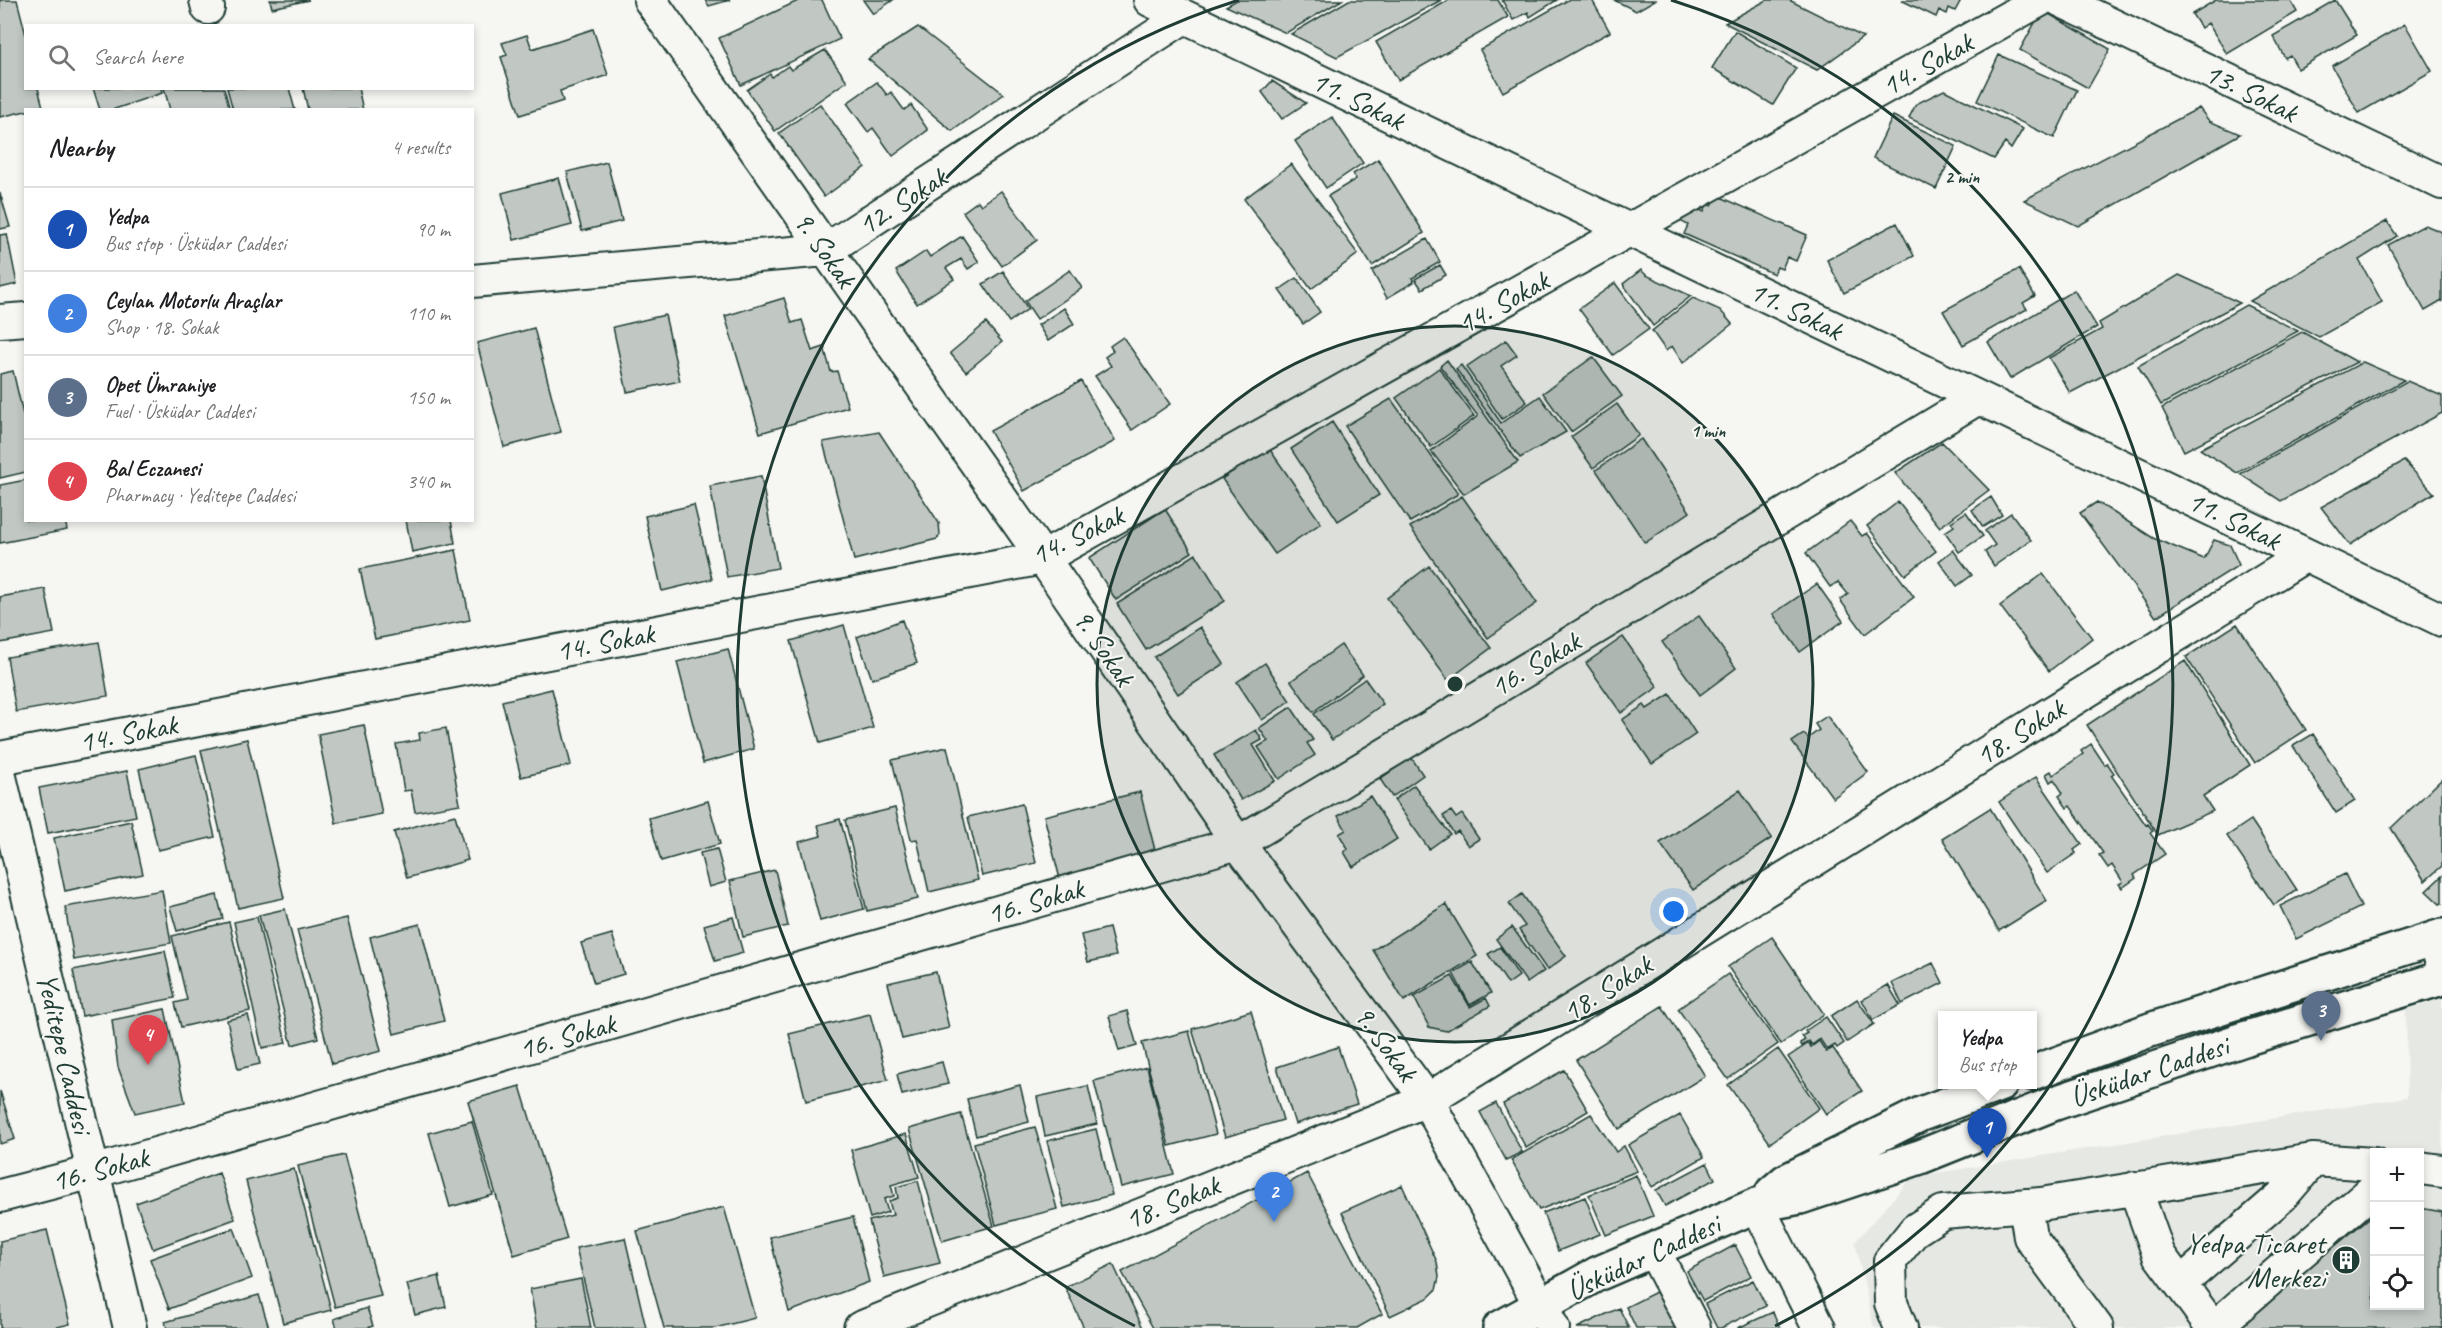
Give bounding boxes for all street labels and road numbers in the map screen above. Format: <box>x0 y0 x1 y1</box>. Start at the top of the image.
street label: 14. Sokak <box>1874 22 1981 105</box>
street label: 13. Sokak <box>2198 53 2306 132</box>
street label: 11. Sokak <box>1305 61 1413 140</box>
street label: 12. Sokak <box>850 157 956 244</box>
street label: 9. Sokak <box>785 203 866 297</box>
street label: 14. Sokak <box>1450 260 1557 343</box>
street label: 11. Sokak <box>1743 271 1851 350</box>
street label: 11. Sokak <box>2181 481 2289 560</box>
street label: 14. Sokak <box>1024 495 1132 574</box>
street label: 9. Sokak <box>1064 601 1145 695</box>
street label: 14. Sokak <box>553 614 659 670</box>
street label: 16. Sokak <box>1483 621 1589 706</box>
street label: 18. Sokak <box>1968 689 2074 774</box>
street label: 14. Sokak <box>76 705 182 761</box>
street label: 16. Sokak <box>982 869 1090 933</box>
street label: 18. Sokak <box>1555 945 1661 1030</box>
street label: Yeditepe Caddesi <box>28 969 103 1140</box>
street label: 9. Sokak <box>1346 997 1428 1090</box>
street label: 16. Sokak <box>514 1004 622 1068</box>
street label: Üsküdar Caddesi <box>2065 1025 2236 1116</box>
street label: 16. Sokak <box>47 1137 155 1200</box>
street label: 18. Sokak <box>1119 1165 1227 1238</box>
street label: Üsküdar Caddesi <box>1560 1203 1729 1309</box>

